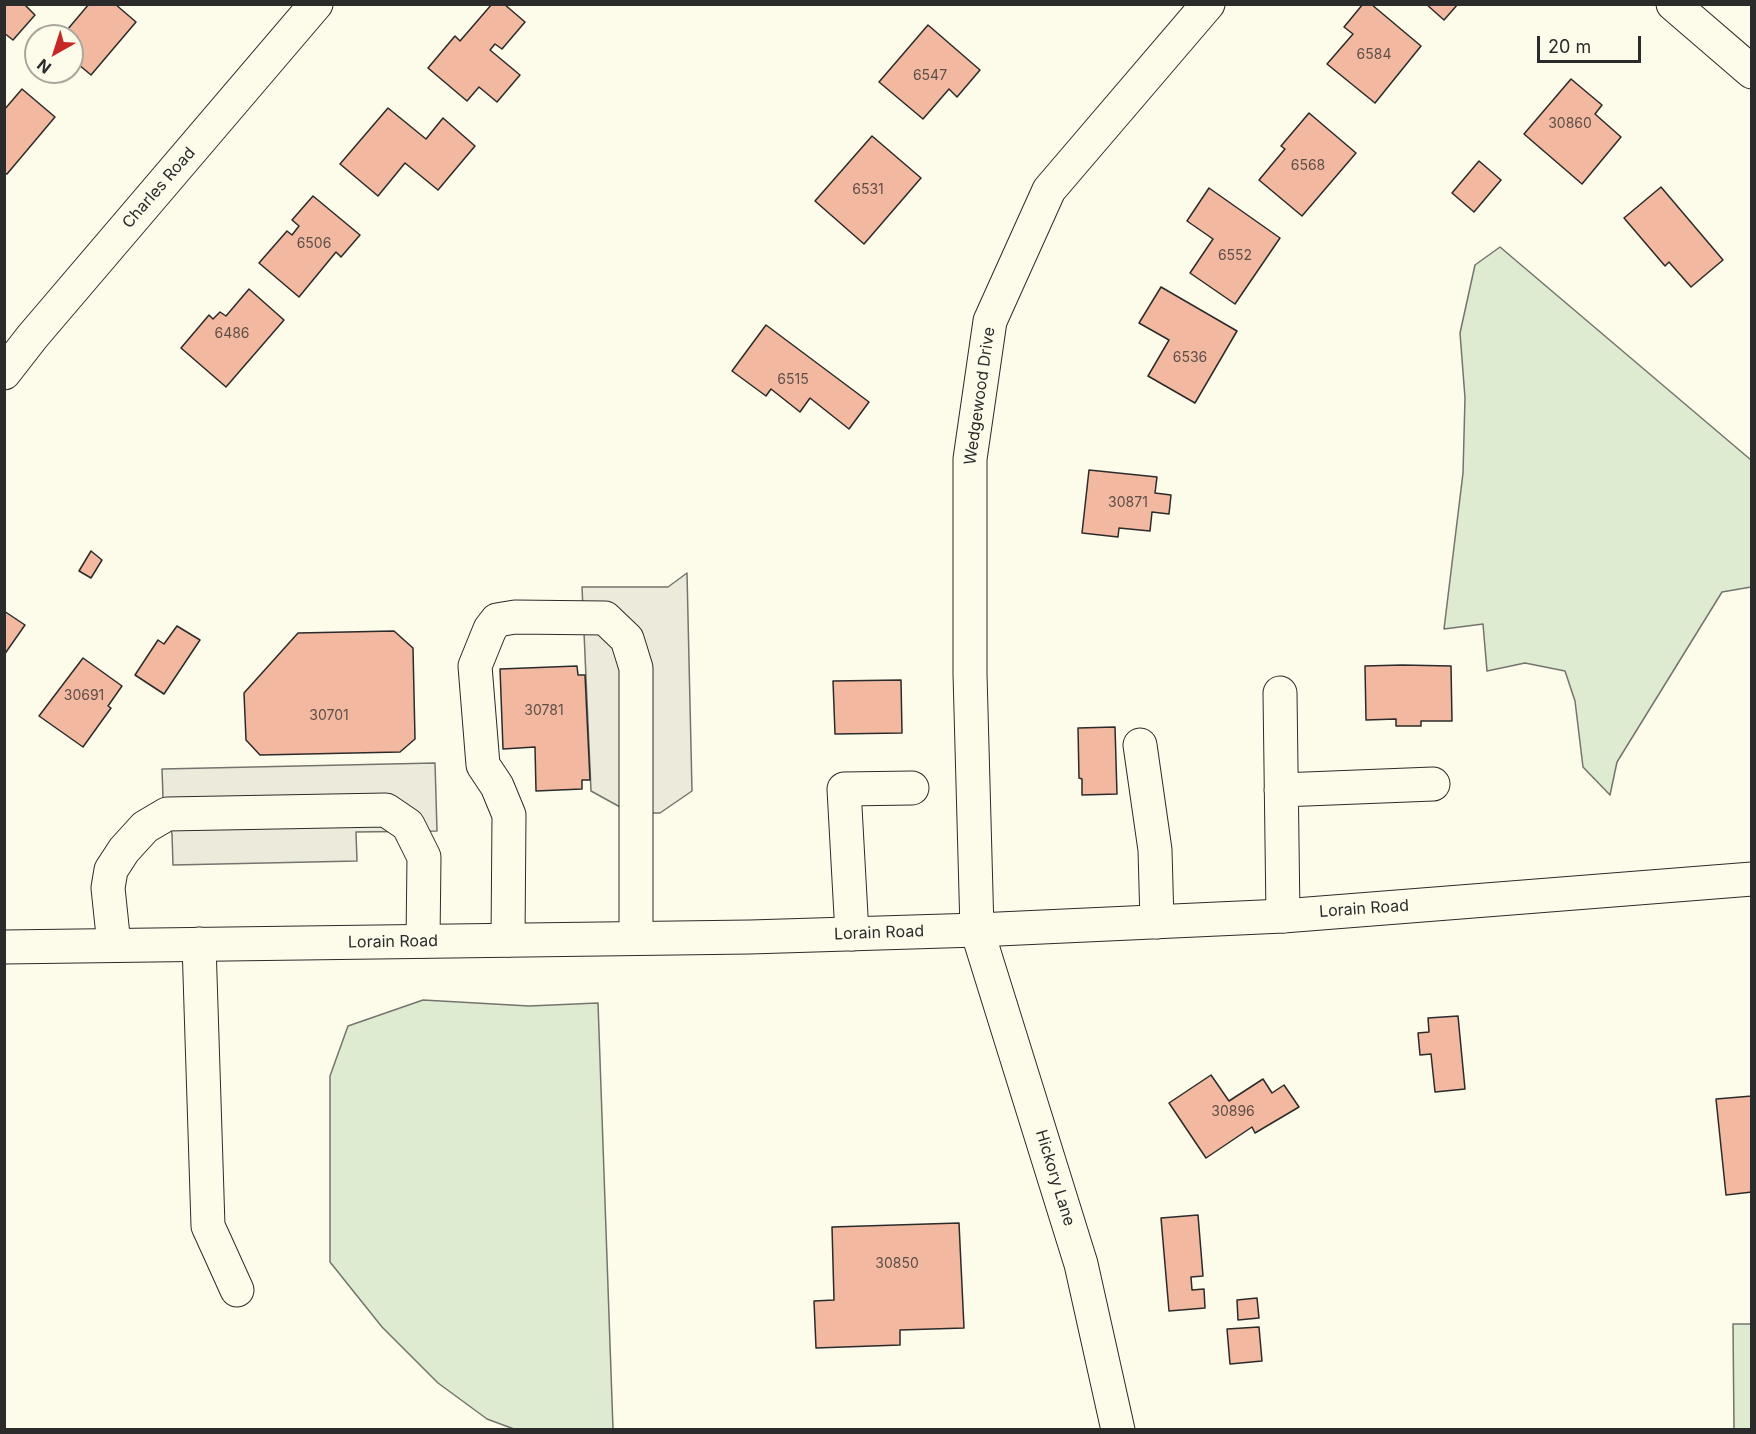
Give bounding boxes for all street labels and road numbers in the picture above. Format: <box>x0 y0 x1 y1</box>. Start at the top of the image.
street label: Charles Road <box>119 144 199 232</box>
street label: Wedgewood Drive <box>961 326 999 466</box>
street label: Lorain Road <box>1318 896 1410 922</box>
street label: Lorain Road <box>834 922 924 944</box>
street label: Lorain Road <box>348 932 438 952</box>
street label: Hickory Lane <box>1031 1128 1079 1228</box>

